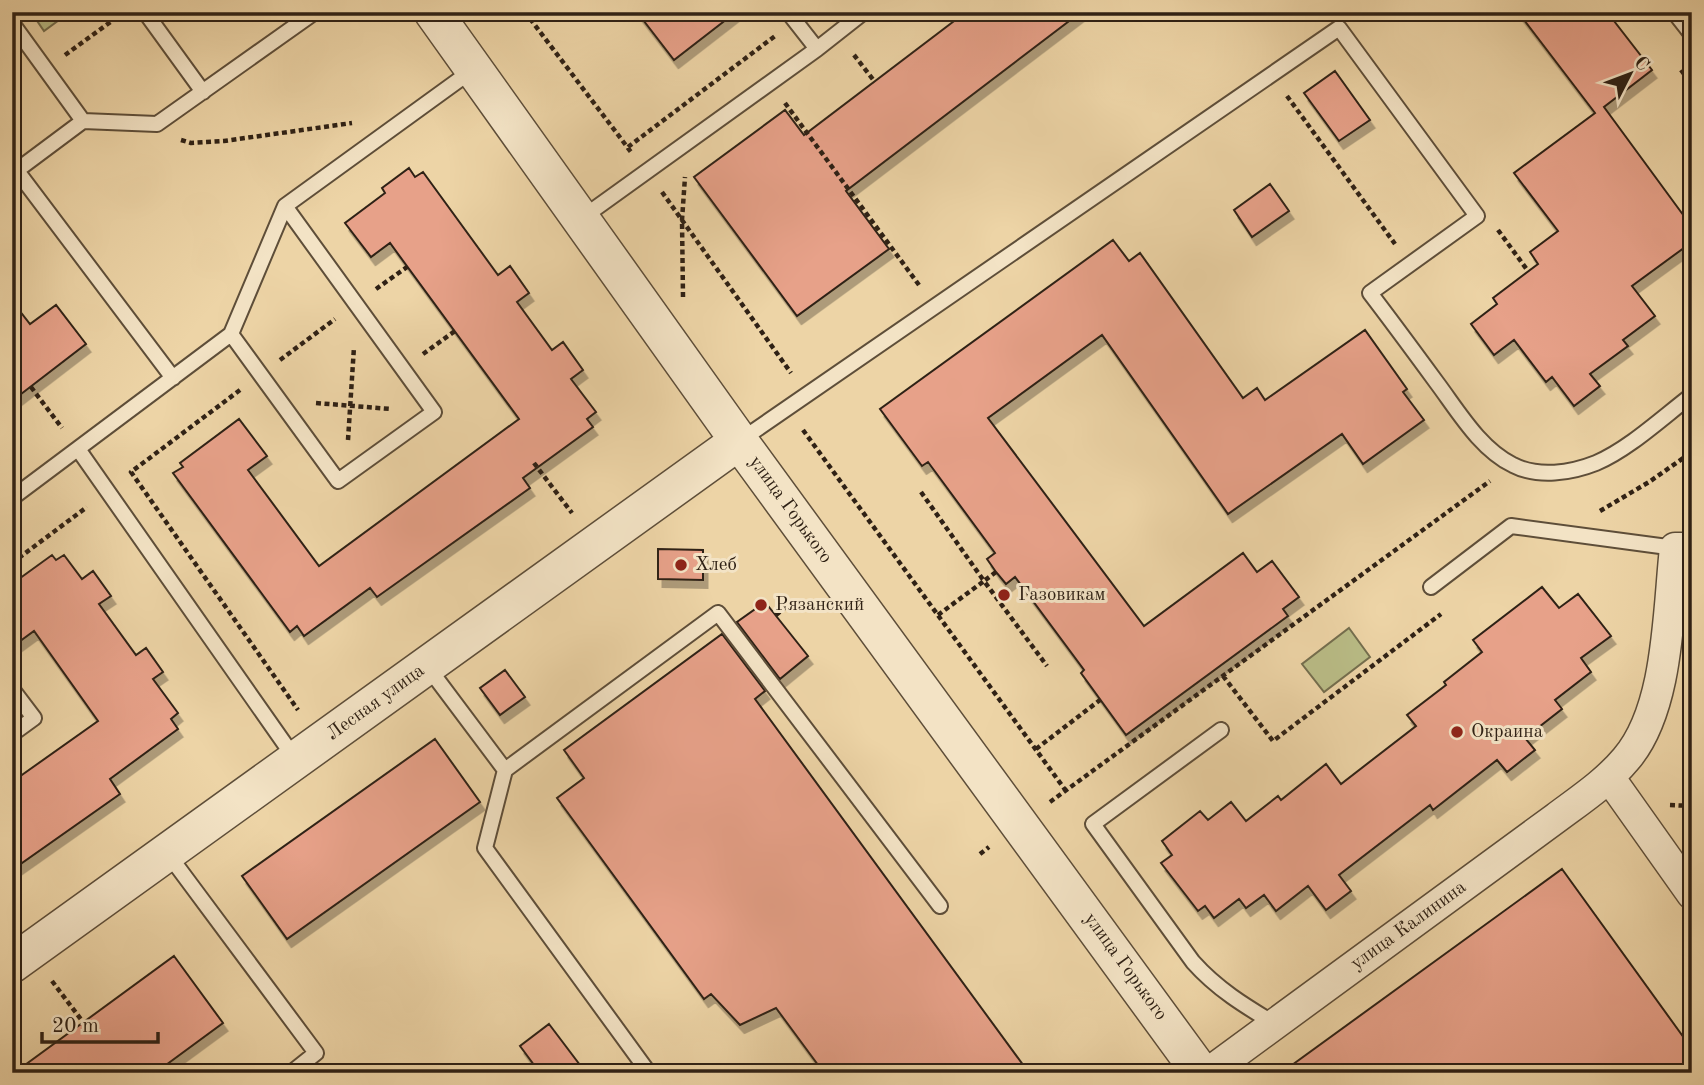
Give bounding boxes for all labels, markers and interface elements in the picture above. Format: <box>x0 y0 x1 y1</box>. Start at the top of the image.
north arrow <box>1596 38 1666 108</box>
text: С <box>1630 53 1652 75</box>
street label: улица Горького <box>745 453 835 567</box>
place label: Хлеб <box>695 556 737 575</box>
marker: Хлеб <box>673 557 689 573</box>
place label: Газовикам <box>1018 586 1106 605</box>
marker: Газовикам <box>996 587 1012 603</box>
place label: Рязанский <box>775 596 864 615</box>
marker: Рязанский <box>753 597 769 613</box>
street label: Лесная улица <box>324 661 429 745</box>
place label: Окраина <box>1471 723 1544 742</box>
marker: Окраина <box>1449 724 1465 740</box>
street label: улица Калинина <box>1348 878 1471 974</box>
street label: улица Горького <box>1080 910 1170 1024</box>
scale bar <box>42 1001 158 1045</box>
text: 20 m <box>52 1016 99 1037</box>

